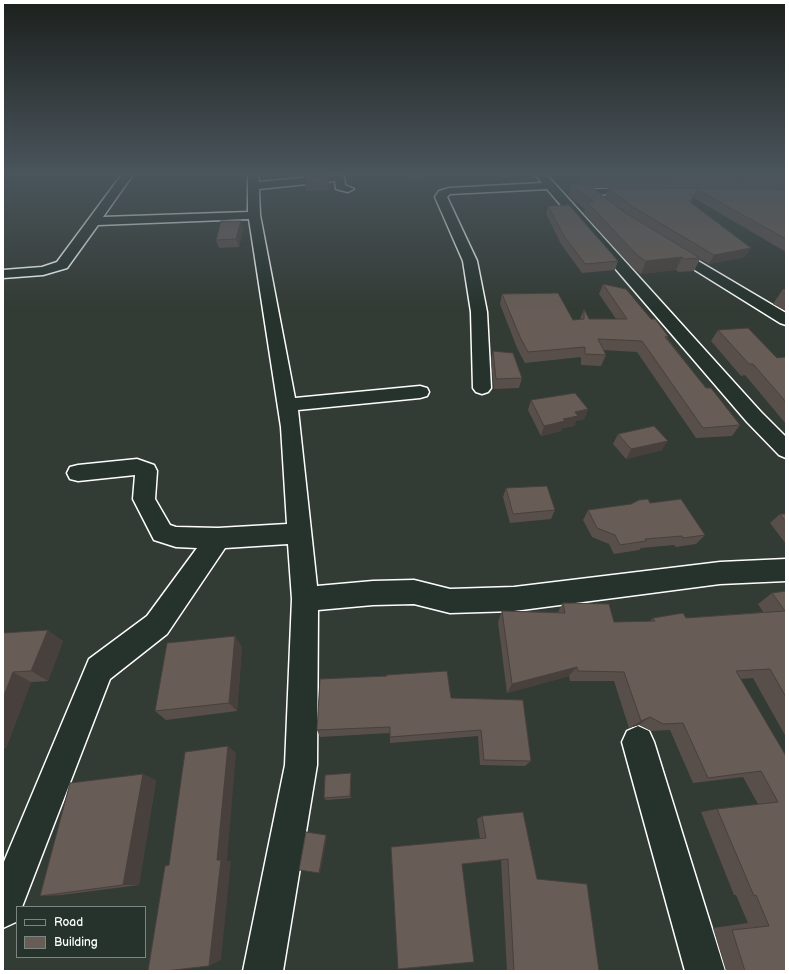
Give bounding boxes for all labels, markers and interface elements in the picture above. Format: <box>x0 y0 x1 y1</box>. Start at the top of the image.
legend <box>16 906 146 958</box>
text: Road <box>54 915 83 930</box>
text: Building <box>54 935 98 950</box>

